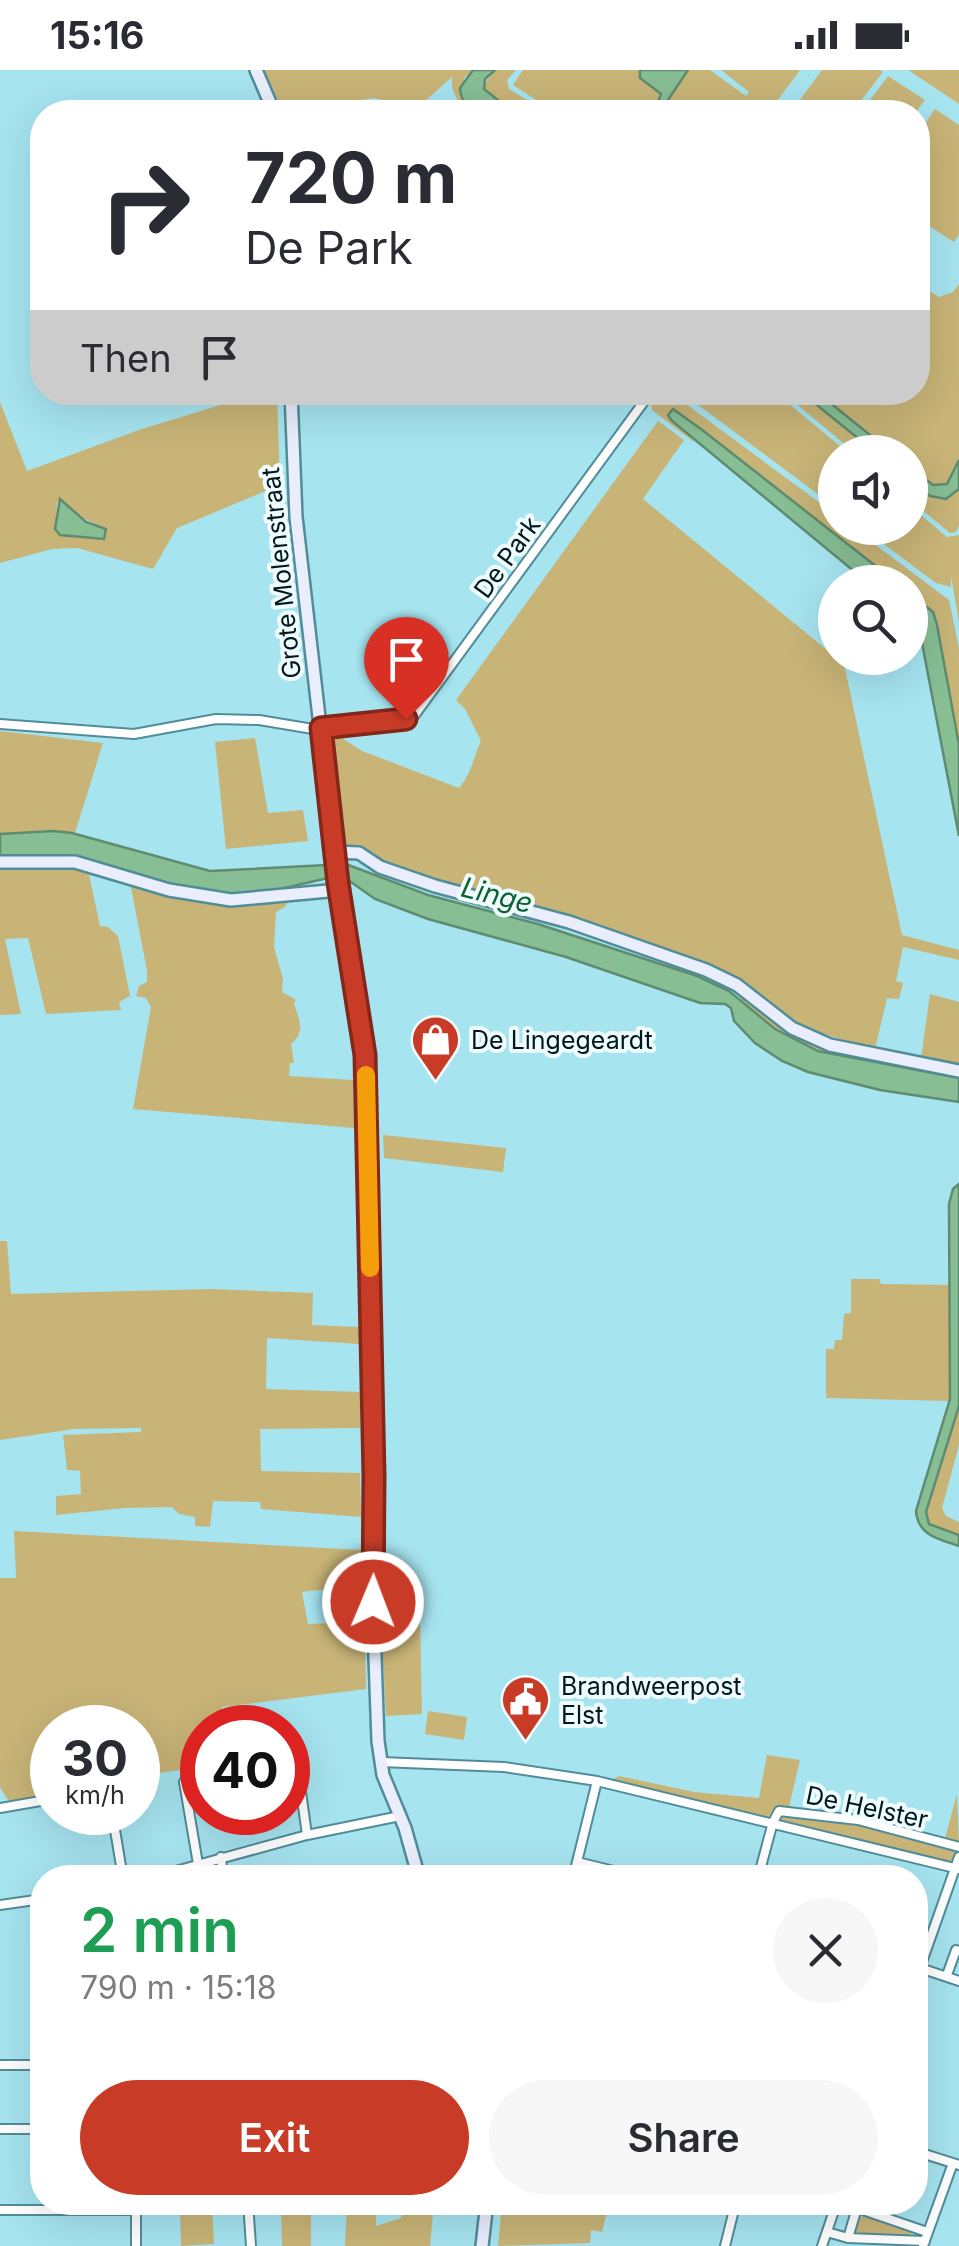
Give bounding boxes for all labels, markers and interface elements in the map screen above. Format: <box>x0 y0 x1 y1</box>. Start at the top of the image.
text: 15:16 <box>50 12 144 58</box>
text: 720 m <box>245 135 457 220</box>
icon: right <box>80 140 210 270</box>
text: De Park <box>245 220 413 275</box>
icon: arrive <box>192 330 247 385</box>
text: Then <box>80 335 172 381</box>
map controls <box>818 435 928 675</box>
button: sound <box>818 435 928 545</box>
street label: Grote Molenstraat <box>255 466 307 680</box>
street label: De Park <box>467 510 547 604</box>
button: search <box>818 565 928 675</box>
pin <box>364 617 449 720</box>
icon: arrive <box>379 632 434 687</box>
water label: Linge <box>458 870 536 920</box>
shop icon: De Lingegeardt <box>410 1014 462 1082</box>
place label: De Lingegeardt <box>471 1025 653 1055</box>
position arrow <box>321 1550 425 1654</box>
place label: Brandweerpost Elst <box>561 1671 742 1730</box>
public building icon: Brandweerpost Elst <box>500 1674 552 1742</box>
speed limit sign: 40 <box>180 1705 310 1835</box>
text: 30 <box>62 1728 128 1788</box>
street label: De Helster <box>803 1779 931 1835</box>
text: km/h <box>65 1780 125 1810</box>
text: 2 min <box>80 1894 239 1966</box>
button: close <box>773 1898 878 2003</box>
text: 790 m · 15:18 <box>80 1968 277 2007</box>
button: Exit <box>80 2080 469 2195</box>
button: Share <box>489 2080 878 2195</box>

